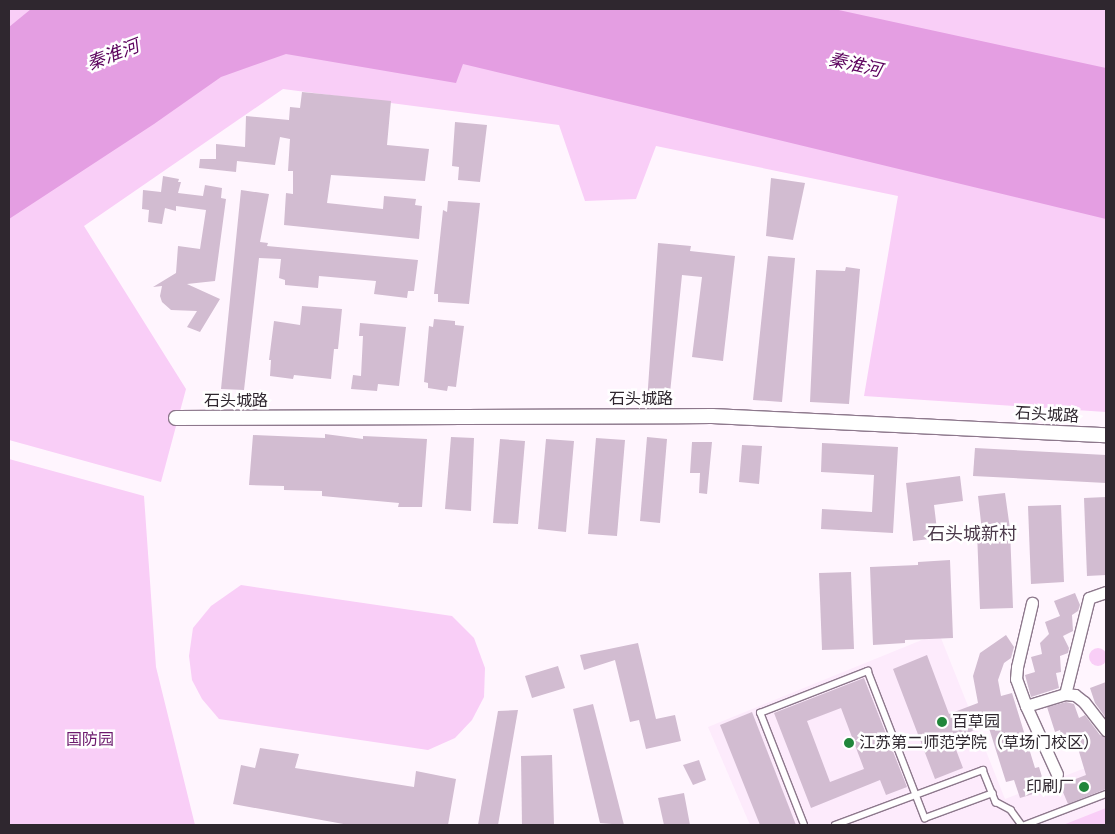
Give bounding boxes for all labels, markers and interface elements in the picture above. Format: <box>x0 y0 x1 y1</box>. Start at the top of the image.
water label: 秦淮河 <box>84 35 142 75</box>
water label: 秦淮河 <box>826 48 884 82</box>
street label: 石头城路 <box>609 389 673 409</box>
street label: 石头城路 <box>204 391 268 411</box>
street label: 石头城路 <box>1015 404 1079 426</box>
district label: 石头城新村 <box>927 523 1017 545</box>
place label: 百草园 <box>952 712 1000 732</box>
marker: 百草园 <box>936 716 948 728</box>
park label: 国防园 <box>66 730 114 750</box>
place label: 江苏第二师范学院（草场门校区） <box>859 733 1099 753</box>
marker: 江苏第二师范学院（草场门校区） <box>843 737 855 749</box>
place label: 印刷厂 <box>1026 777 1074 797</box>
marker: 印刷厂 <box>1078 781 1090 793</box>

